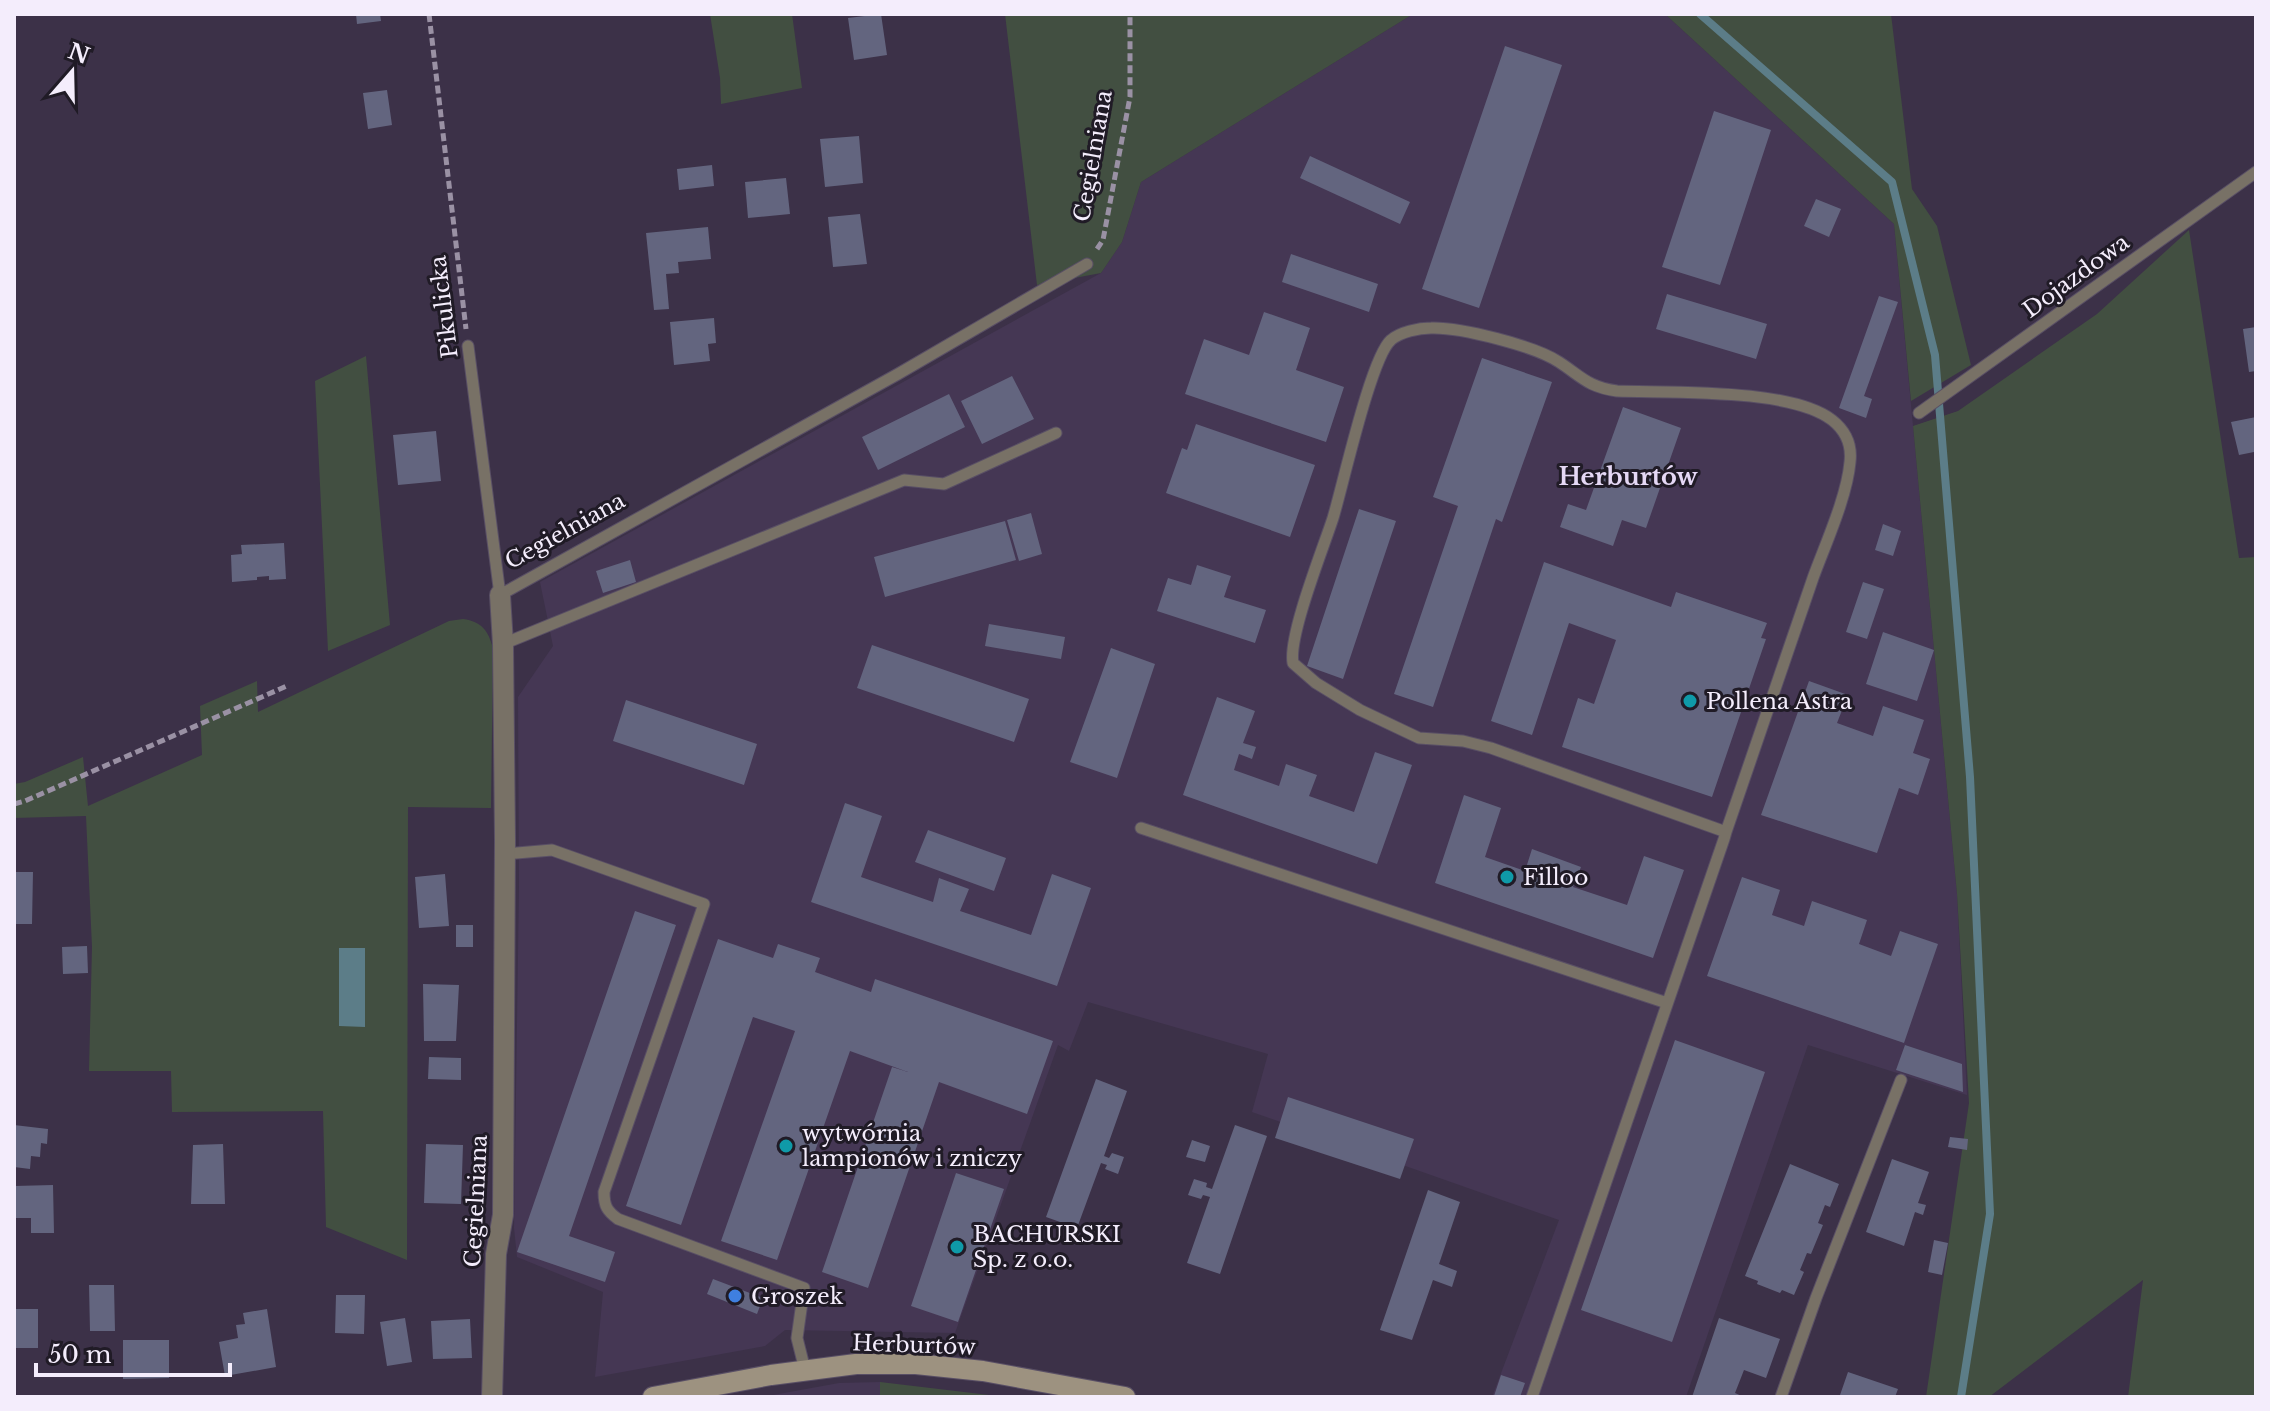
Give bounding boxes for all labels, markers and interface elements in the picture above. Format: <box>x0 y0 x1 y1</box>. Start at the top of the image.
north arrow <box>32 32 112 112</box>
text: N <box>64 37 93 70</box>
street label: Cegielniana <box>1068 87 1118 224</box>
street label: Dojazdowa <box>2018 228 2135 324</box>
street label: Pikulicka <box>424 253 464 360</box>
district label: Herburtów <box>1558 462 1698 491</box>
street label: Cegielniana <box>500 487 630 575</box>
place label: Pollena Astra <box>1706 688 1853 715</box>
marker: Pollena Astra <box>1681 692 1699 710</box>
place label: Filloo <box>1523 864 1588 891</box>
marker: Filloo <box>1498 868 1516 886</box>
place label: wytwórnia lampionów i zniczy <box>802 1120 1022 1172</box>
street label: Cegielniana <box>459 1133 493 1268</box>
marker: wytwórnia lampionów i zniczy <box>777 1137 795 1155</box>
place label: BACHURSKI Sp. z o.o. <box>973 1221 1121 1273</box>
marker: BACHURSKI Sp. z o.o. <box>948 1238 966 1256</box>
place label: Groszek <box>751 1283 844 1310</box>
marker: Groszek <box>726 1287 744 1305</box>
scale bar <box>36 1327 230 1377</box>
street label: Herburtów <box>852 1329 976 1361</box>
text: 50 m <box>48 1340 112 1369</box>

